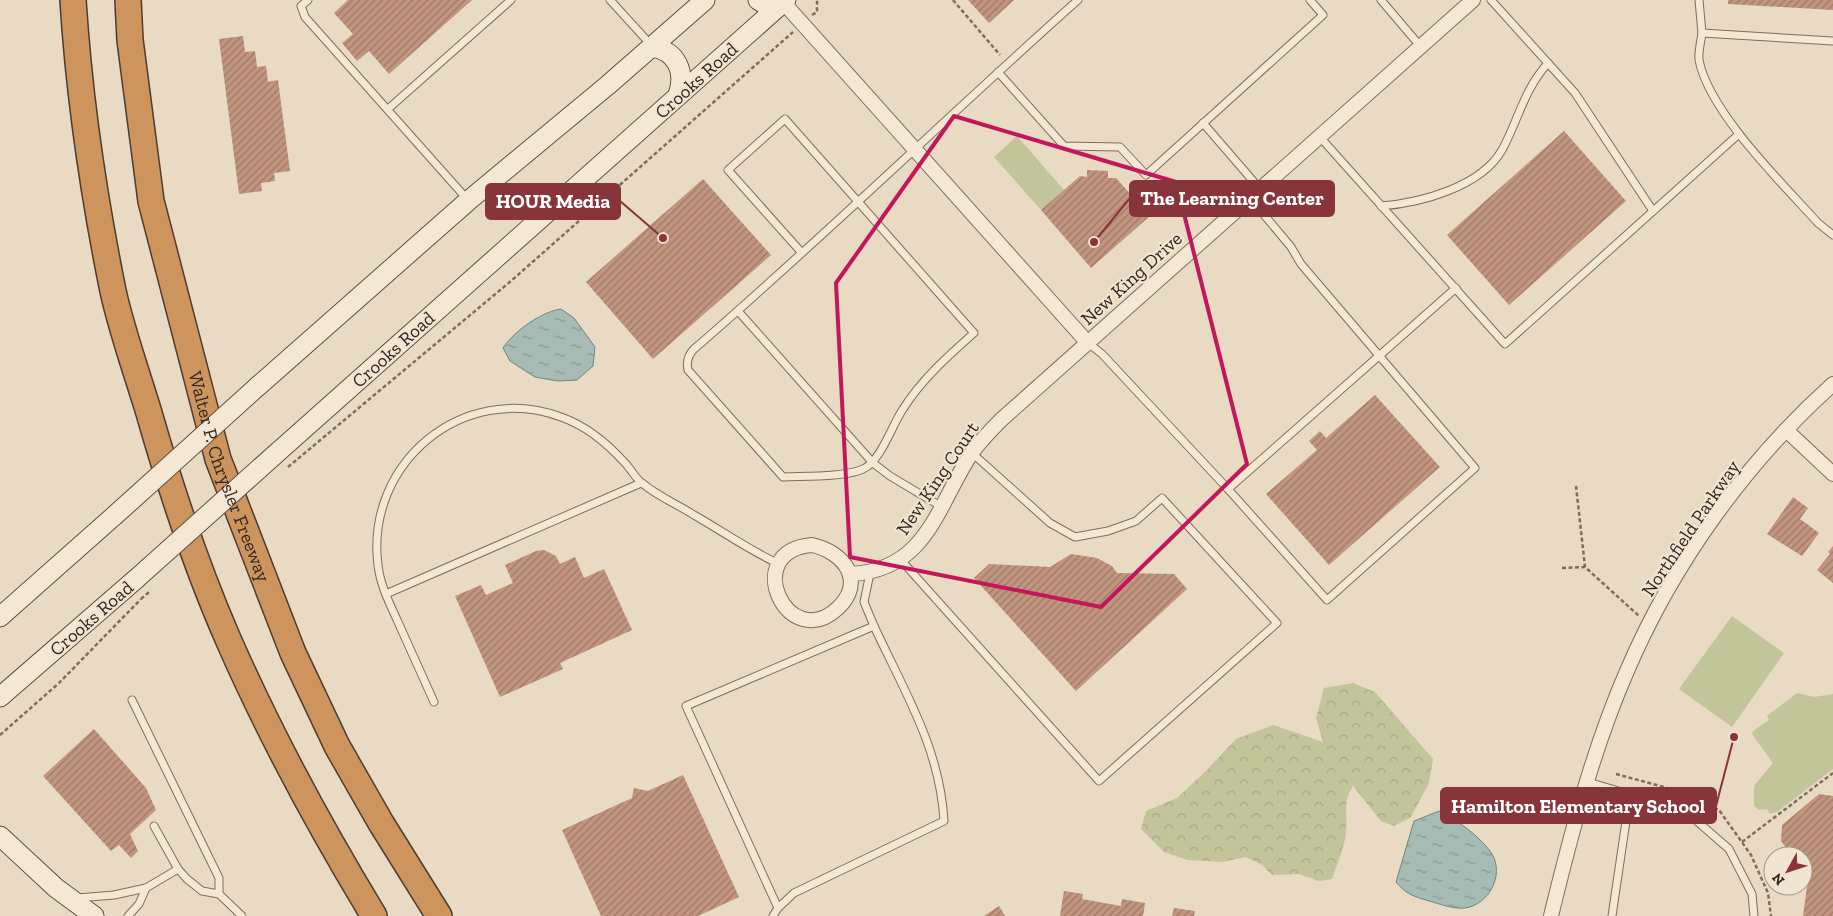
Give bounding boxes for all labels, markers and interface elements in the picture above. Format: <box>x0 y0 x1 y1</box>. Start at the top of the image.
street label: Crooks Road <box>650 37 743 123</box>
callout: The Learning Center <box>1130 181 1334 216</box>
callout: HOUR Media <box>486 184 620 219</box>
text: The Learning Center <box>1140 186 1324 210</box>
text: HOUR Media <box>496 189 610 213</box>
street label: New King Drive <box>1076 227 1187 330</box>
street label: Crooks Road <box>347 306 440 392</box>
street label: Walter P. Chrysler Freeway <box>184 369 275 585</box>
street label: New King Court <box>891 417 984 539</box>
street label: Northfield Parkway <box>1636 456 1745 601</box>
street label: Crooks Road <box>45 576 138 661</box>
callout: Hamilton Elementary School <box>1441 788 1716 823</box>
text: Hamilton Elementary School <box>1451 794 1705 818</box>
north arrow <box>1763 846 1813 896</box>
text: N <box>1768 869 1788 889</box>

